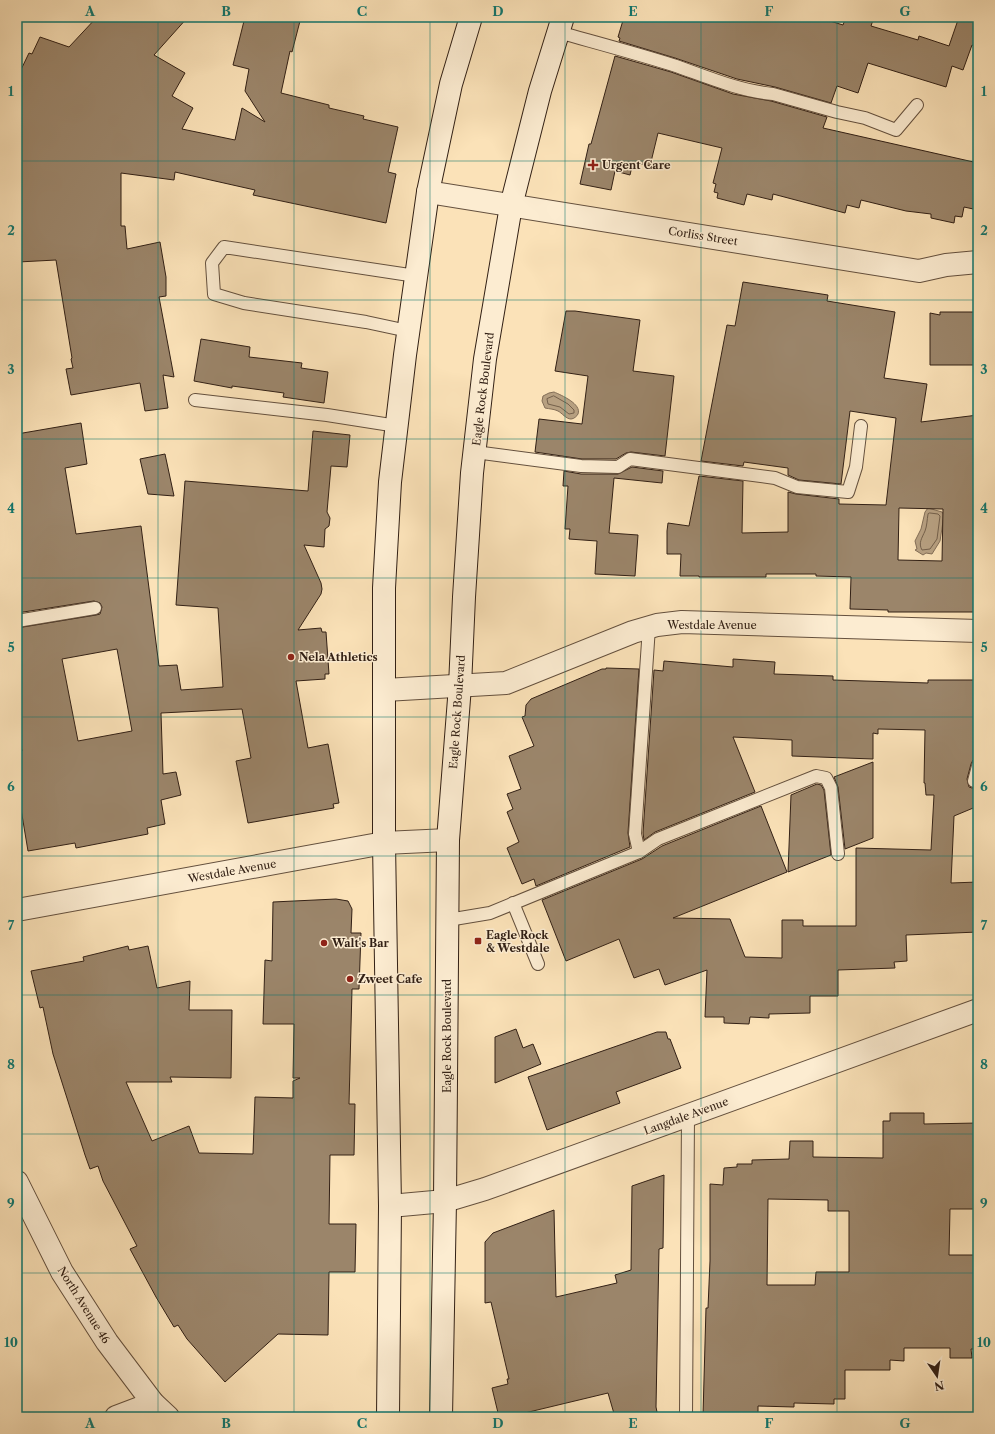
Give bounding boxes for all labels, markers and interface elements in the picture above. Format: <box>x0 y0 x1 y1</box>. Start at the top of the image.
text: A <box>84 3 96 19</box>
text: B <box>221 3 231 19</box>
text: C <box>357 3 367 19</box>
text: D <box>492 3 504 19</box>
text: E <box>628 3 638 19</box>
text: F <box>765 3 774 19</box>
text: G <box>899 3 911 19</box>
text: 1 <box>8 83 14 99</box>
text: 1 <box>981 83 987 99</box>
place label: Urgent Care <box>602 158 671 172</box>
marker: Urgent Care <box>587 159 599 171</box>
text: 2 <box>7 222 15 238</box>
text: 2 <box>980 222 988 238</box>
street label: Corliss Street <box>667 224 739 248</box>
street label: Eagle Rock Boulevard <box>469 331 497 447</box>
text: 3 <box>7 361 15 377</box>
text: 3 <box>980 361 988 377</box>
text: 4 <box>7 500 15 516</box>
text: 4 <box>980 500 988 516</box>
street label: Westdale Avenue <box>666 618 757 632</box>
text: 5 <box>7 639 15 655</box>
text: 5 <box>980 639 988 655</box>
place label: Nela Athletics <box>299 650 378 664</box>
marker: Nela Athletics <box>286 652 296 662</box>
street label: Eagle Rock Boulevard <box>446 654 468 769</box>
text: 6 <box>7 778 15 794</box>
text: 6 <box>980 778 988 794</box>
street label: Westdale Avenue <box>186 856 277 886</box>
text: 7 <box>8 917 15 933</box>
text: 7 <box>981 917 988 933</box>
place label: Eagle Rock & Westdale <box>486 928 550 955</box>
place label: Walt's Bar <box>331 936 390 950</box>
marker: Eagle Rock & Westdale <box>473 936 483 946</box>
marker: Walt's Bar <box>319 938 329 948</box>
place label: Zweet Cafe <box>358 972 423 986</box>
marker: Zweet Cafe <box>345 974 355 984</box>
street label: Eagle Rock Boulevard <box>440 979 454 1093</box>
text: 8 <box>7 1056 15 1072</box>
text: 8 <box>980 1056 988 1072</box>
street label: Langdale Avenue <box>642 1094 730 1138</box>
text: 9 <box>7 1195 15 1211</box>
text: 9 <box>980 1195 988 1211</box>
street label: North Avenue 46 <box>55 1264 114 1347</box>
text: 10 <box>4 1334 18 1350</box>
text: 10 <box>977 1334 991 1350</box>
north arrow <box>917 1356 957 1396</box>
text: N <box>933 1378 945 1394</box>
text: A <box>84 1415 96 1431</box>
text: B <box>221 1415 231 1431</box>
text: C <box>357 1415 367 1431</box>
text: D <box>492 1415 504 1431</box>
text: E <box>628 1415 638 1431</box>
text: F <box>765 1415 774 1431</box>
text: G <box>899 1415 911 1431</box>

